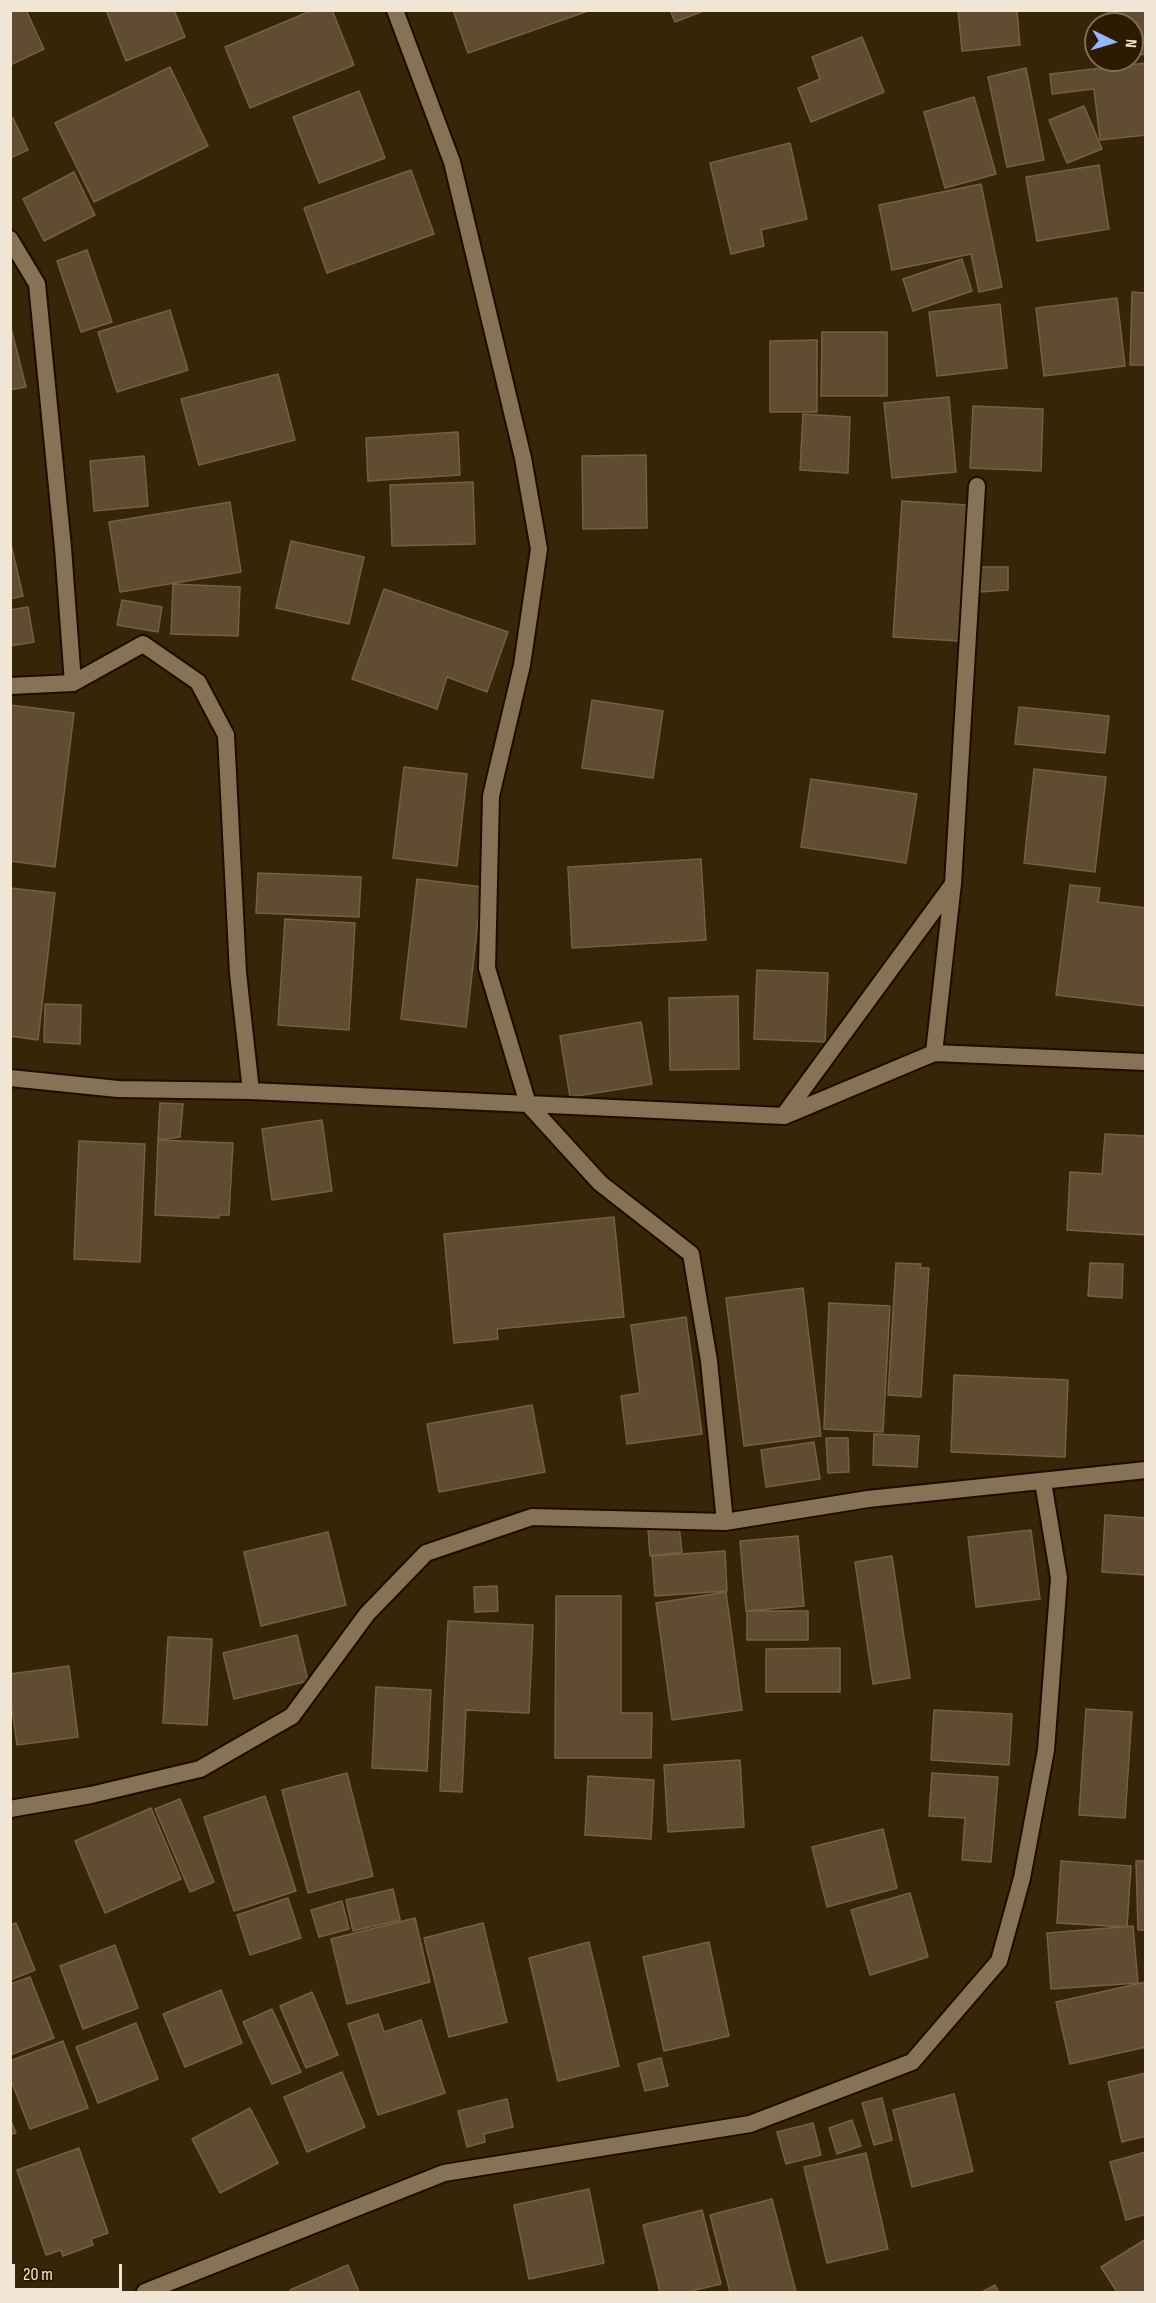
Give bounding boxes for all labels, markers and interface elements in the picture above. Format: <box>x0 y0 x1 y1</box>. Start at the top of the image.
north arrow <box>1084 12 1144 72</box>
text: N <box>1121 38 1140 49</box>
scale bar <box>15 2252 124 2290</box>
text: 20 m <box>23 2264 53 2285</box>

